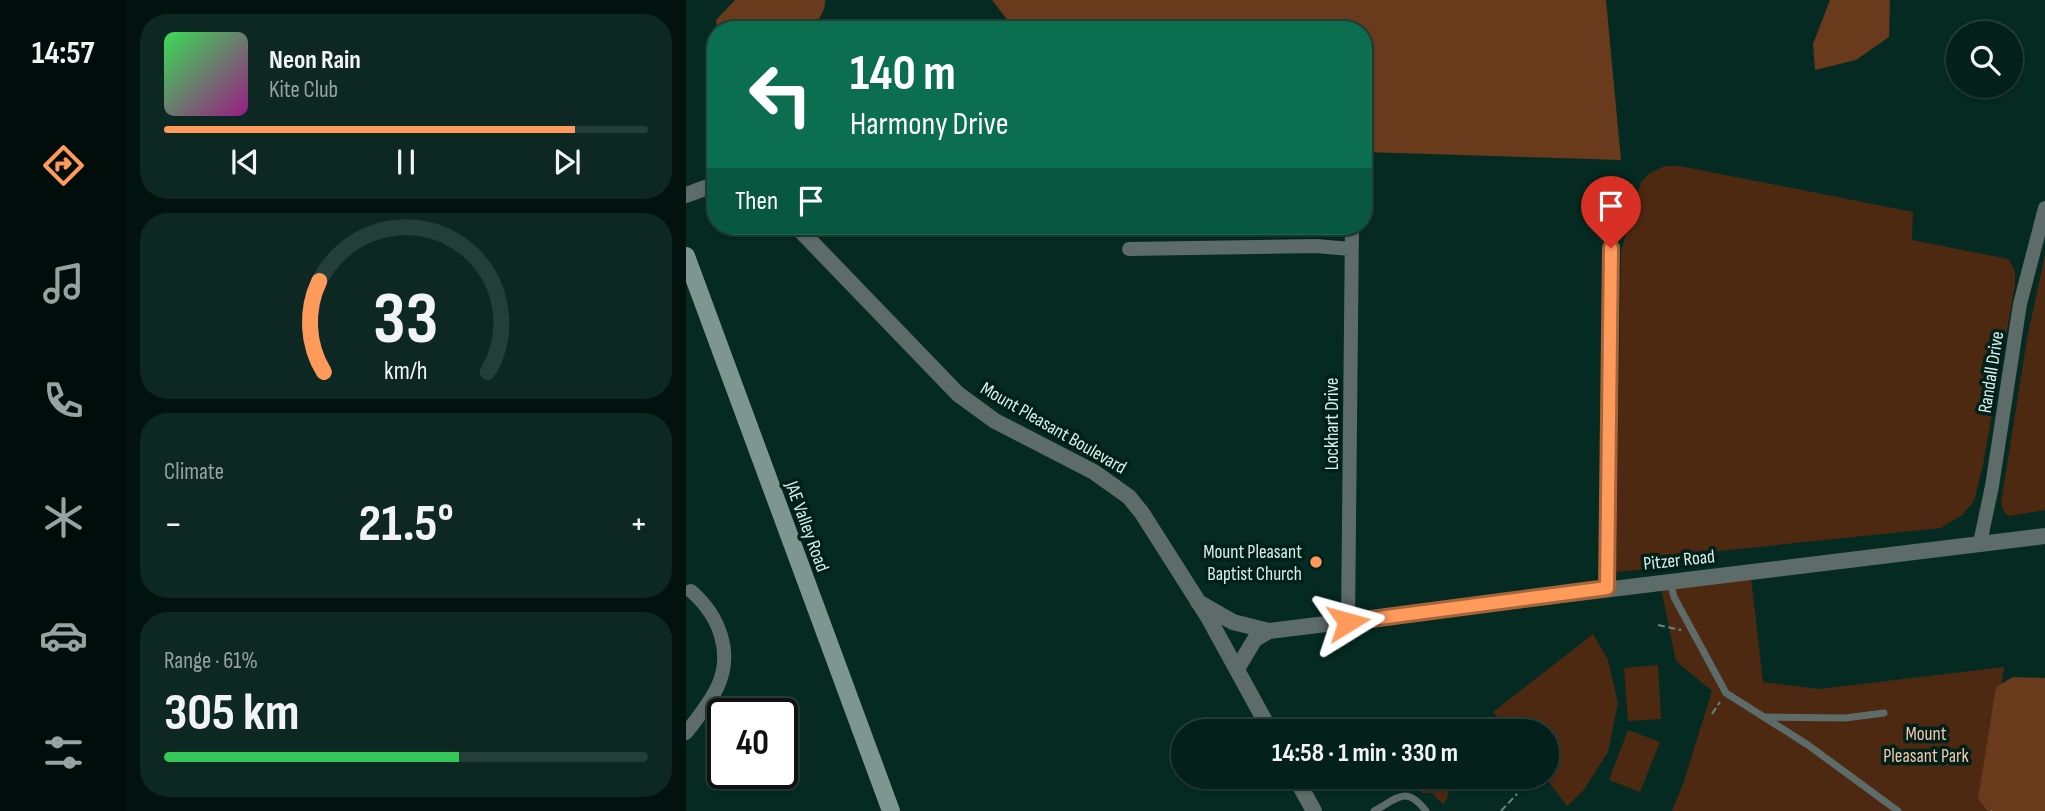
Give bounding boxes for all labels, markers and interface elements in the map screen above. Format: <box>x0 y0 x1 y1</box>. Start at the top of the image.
map controls <box>1946 21 2023 98</box>
button: search <box>1946 21 2023 98</box>
text: 14:57 <box>32 34 94 73</box>
text: Neon Rain <box>269 45 361 76</box>
text: 140 m <box>850 45 956 104</box>
icon: left <box>735 49 826 140</box>
text: Kite Club <box>269 76 338 104</box>
text: Harmony Drive <box>850 105 1009 144</box>
icon: directions <box>39 141 88 190</box>
icon: previous <box>226 143 264 181</box>
icon: pause <box>387 143 425 181</box>
icon: next <box>548 143 586 181</box>
pin <box>1581 176 1641 248</box>
icon: arrive <box>792 182 830 220</box>
text: Then <box>735 186 778 217</box>
icon: arrive <box>1592 187 1630 225</box>
icon: music <box>39 259 88 308</box>
text: 33 <box>373 276 439 364</box>
street label: Randall Drive <box>1974 330 2009 415</box>
text: km/h <box>384 356 428 387</box>
icon: phone <box>39 376 88 425</box>
street label: Mount Pleasant Boulevard <box>976 377 1130 479</box>
street label: Lockhart Drive <box>1321 378 1344 470</box>
text: Climate <box>164 458 224 486</box>
street label: JAE Valley Road <box>779 477 834 575</box>
icon: climate <box>39 493 88 542</box>
text: 21.5° <box>358 493 454 556</box>
text: − <box>164 502 183 547</box>
text: + <box>629 502 648 547</box>
place label: Mount Pleasant Baptist Church <box>1203 541 1302 586</box>
street label: Pitzer Road <box>1642 545 1716 576</box>
marker: Mount Pleasant Baptist Church <box>1308 554 1324 570</box>
position arrow <box>1311 585 1385 659</box>
icon: car <box>39 611 88 660</box>
text: Range · 61% <box>164 647 258 675</box>
text: 305 km <box>164 682 299 745</box>
speed limit sign: 40 <box>707 698 798 789</box>
park label: Mount Pleasant Park <box>1883 723 1969 768</box>
icon: filters <box>39 728 88 777</box>
text: 14:58 · 1 min · 330 m <box>1272 738 1458 769</box>

